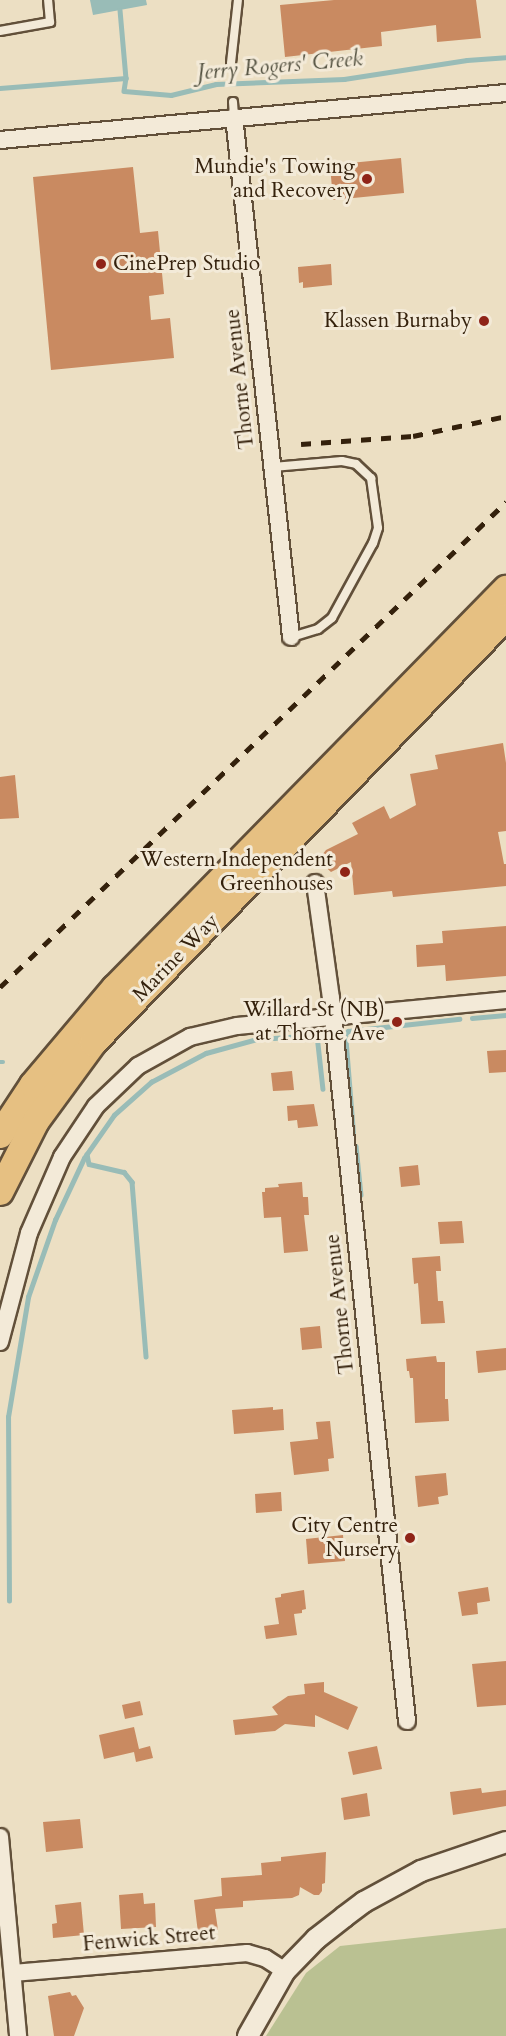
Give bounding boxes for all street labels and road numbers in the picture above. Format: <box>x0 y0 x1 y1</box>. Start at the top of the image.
street label: Thorne Avenue <box>220 307 260 451</box>
street label: Marine Way <box>128 909 224 1007</box>
street label: Thorne Avenue <box>320 1232 360 1376</box>
street label: Fenwick Street <box>82 1921 216 1957</box>

